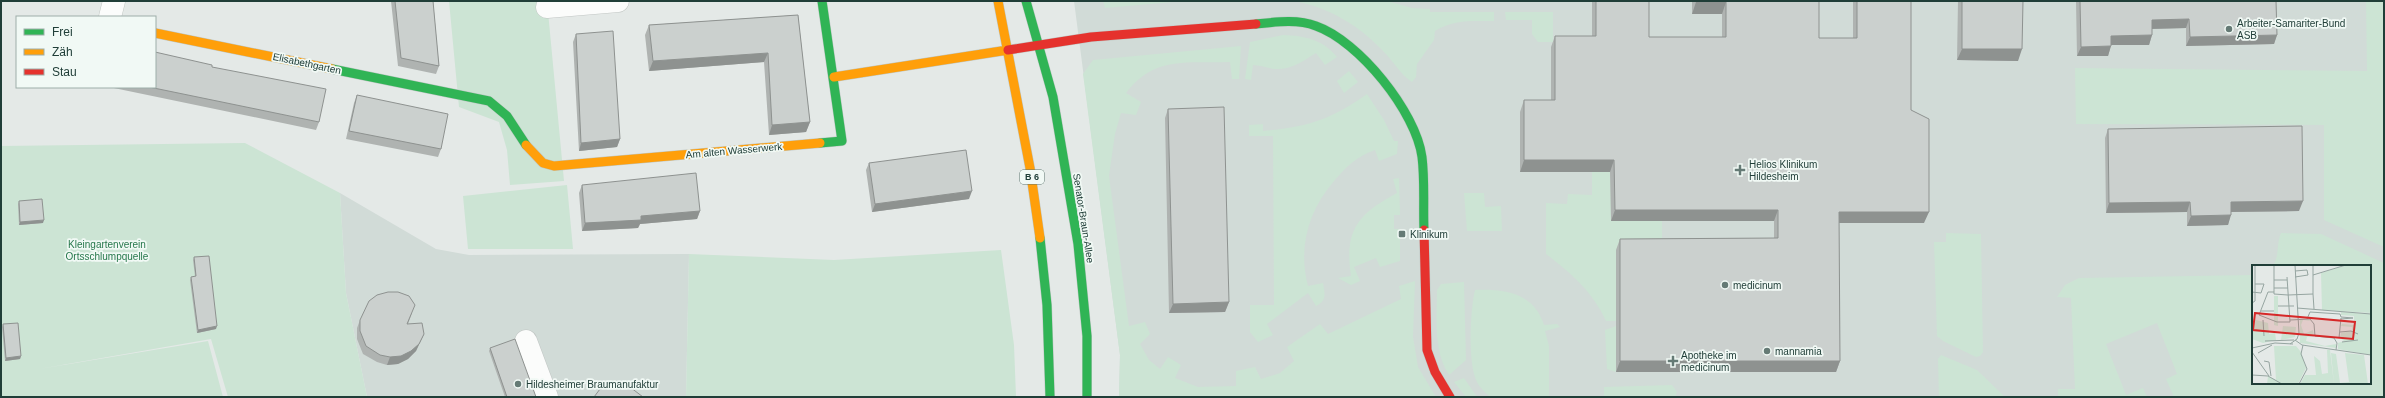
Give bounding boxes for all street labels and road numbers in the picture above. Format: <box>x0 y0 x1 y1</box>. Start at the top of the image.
street label: Elisabethgarten <box>272 51 342 76</box>
street label: Am alten Wasserwerk <box>685 141 784 160</box>
road number: B 6 <box>1020 170 1044 184</box>
street label: Senator-Braun-Allee <box>1071 172 1096 264</box>

